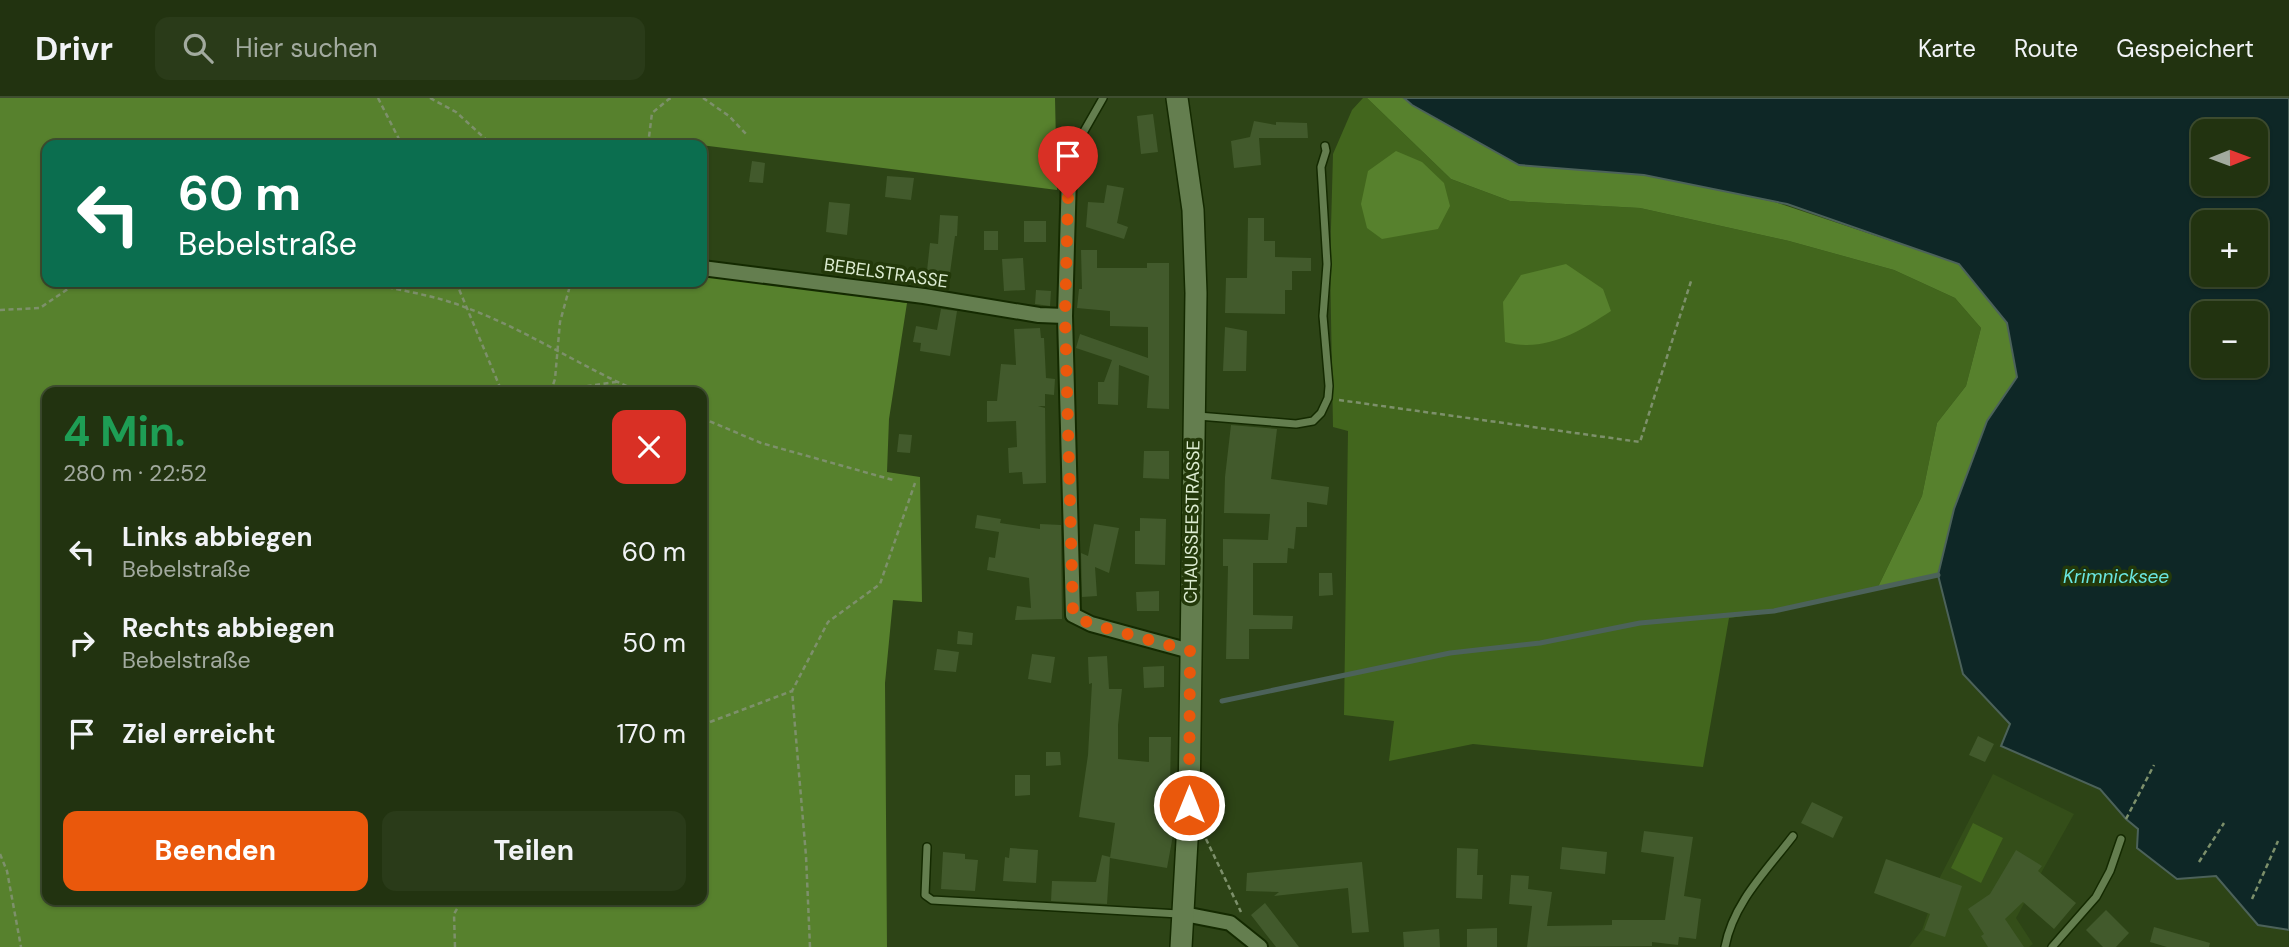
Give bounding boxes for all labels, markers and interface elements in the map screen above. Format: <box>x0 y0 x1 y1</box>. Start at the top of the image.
search box <box>155 17 645 80</box>
text: Drivr <box>35 27 113 70</box>
icon: search <box>179 29 217 67</box>
text: Hier suchen <box>235 31 378 65</box>
text: Karte <box>1918 33 1976 64</box>
text: Route <box>2014 33 2078 64</box>
text: Gespeichert <box>2116 33 2254 64</box>
north arrow <box>2191 119 2268 196</box>
map controls <box>2191 119 2268 378</box>
pin <box>1038 126 1098 198</box>
icon: arrive <box>1049 137 1087 175</box>
text: 60 m <box>178 161 301 225</box>
icon: left <box>63 168 154 259</box>
button: + <box>2191 210 2268 287</box>
text: Bebelstraße <box>178 223 357 265</box>
street label: BEBELSTRASSE <box>822 252 950 294</box>
button: − <box>2191 301 2268 378</box>
text: 4 Min. <box>63 404 185 459</box>
button: close <box>612 410 686 484</box>
street label: CHAUSSEESTRASSE <box>1179 440 1205 604</box>
text: 280 m · 22:52 <box>63 458 207 488</box>
text: Links abbiegen <box>122 520 312 554</box>
icon: left <box>63 533 101 571</box>
text: 60 m <box>622 535 686 569</box>
text: Bebelstraße <box>122 554 251 584</box>
water label: Krimnicksee <box>2063 564 2169 589</box>
text: Rechts abbiegen <box>122 611 335 645</box>
icon: right <box>63 624 101 662</box>
text: 50 m <box>622 626 686 660</box>
text: Bebelstraße <box>122 645 251 675</box>
icon: arrive <box>63 715 101 753</box>
text: Ziel erreicht <box>122 717 275 751</box>
text: 170 m <box>617 717 686 751</box>
position arrow <box>1152 768 1226 842</box>
button: Beenden <box>63 811 368 891</box>
button: Teilen <box>382 811 686 891</box>

